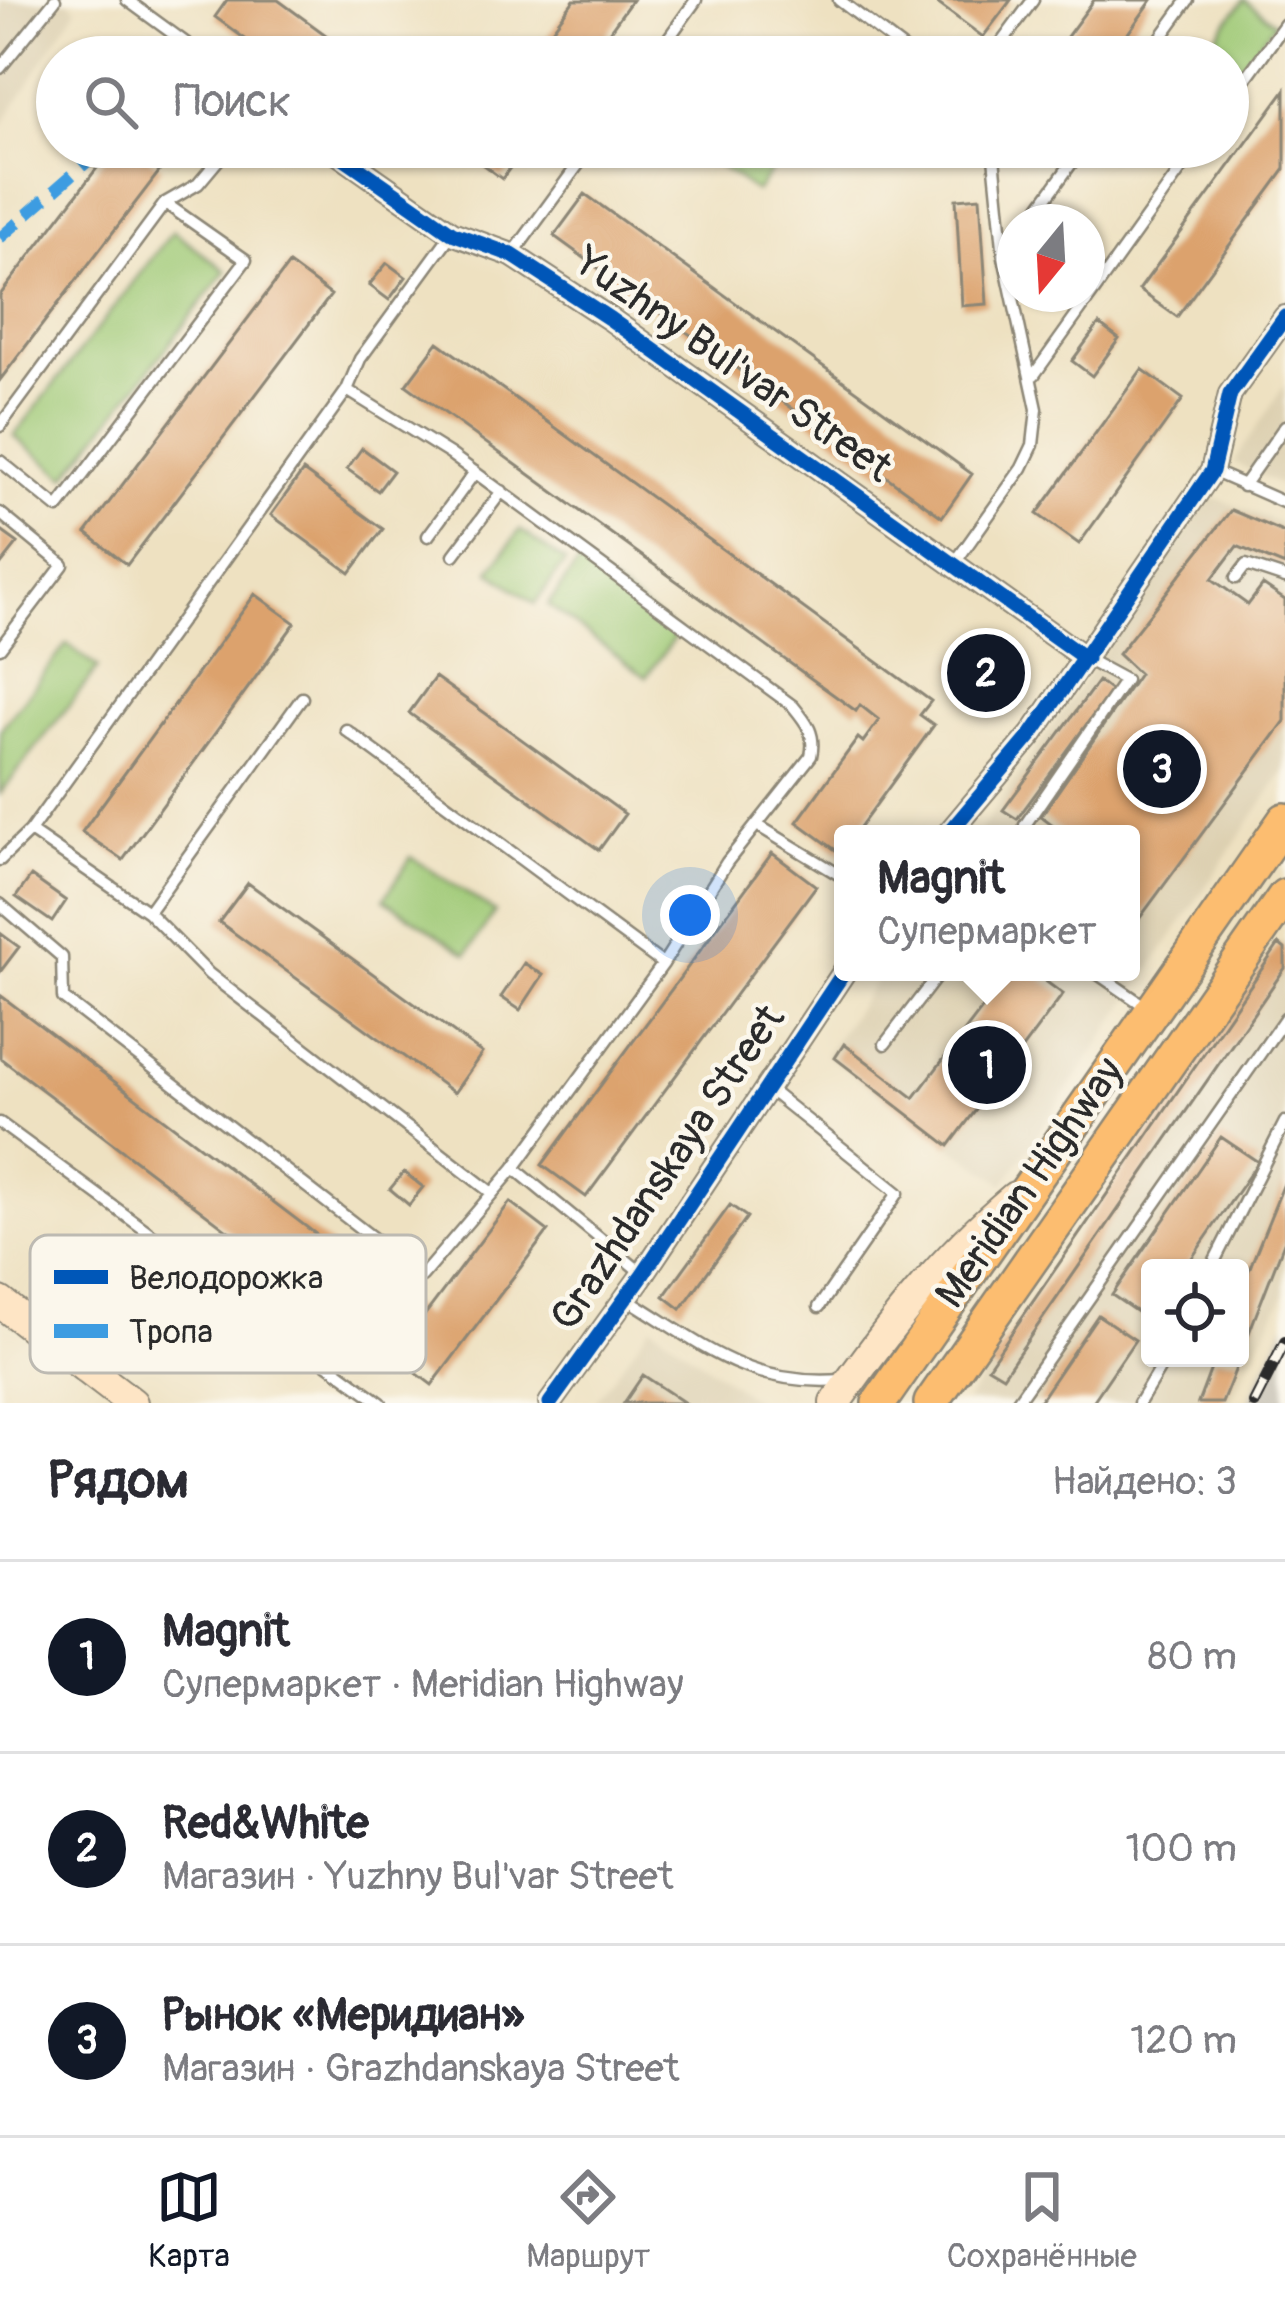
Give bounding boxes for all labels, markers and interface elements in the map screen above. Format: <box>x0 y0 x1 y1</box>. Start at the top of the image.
search box <box>36 36 1249 168</box>
icon: search <box>78 69 144 135</box>
text: Поиск <box>174 74 291 130</box>
north arrow <box>997 204 1105 312</box>
street label: Yuzhny Bul'var Street <box>563 235 902 494</box>
pin: 2 <box>947 628 1025 718</box>
pin: 3 <box>1123 724 1201 814</box>
popup <box>834 825 1140 981</box>
text: Magnit <box>877 851 1005 907</box>
your location <box>660 885 720 945</box>
text: Супермаркет <box>877 907 1097 956</box>
street label: Grazhdanskaya Street <box>540 995 796 1341</box>
pin: 1 <box>948 1020 1026 1110</box>
street label: Meridian Highway <box>924 1048 1136 1318</box>
legend <box>30 1235 426 1373</box>
text: Велодорожка <box>129 1258 323 1299</box>
map controls <box>1141 1259 1249 1367</box>
button: locate <box>1141 1259 1249 1367</box>
text: Тропа <box>129 1312 213 1353</box>
text: Рядом <box>48 1449 189 1513</box>
text: Найдено: 3 <box>1052 1457 1237 1506</box>
text: Magnit <box>162 1604 290 1660</box>
text: 1 <box>79 1632 95 1681</box>
text: 80 m <box>1148 1632 1237 1681</box>
text: Супермаркет · Meridian Highway <box>162 1660 684 1709</box>
text: Red&White <box>162 1796 369 1852</box>
text: 2 <box>76 1824 98 1873</box>
text: 100 m <box>1125 1824 1237 1873</box>
text: Магазин · Yuzhny Bul'var Street <box>162 1852 673 1901</box>
text: Рынок «Меридиан» <box>162 1988 524 2044</box>
text: 3 <box>76 2016 98 2065</box>
text: 120 m <box>1130 2016 1237 2065</box>
text: Магазин · Grazhdanskaya Street <box>162 2044 680 2093</box>
tab: Карта <box>148 2164 230 2277</box>
tab: Маршрут <box>526 2164 650 2277</box>
tab: Сохранённые <box>947 2164 1137 2277</box>

